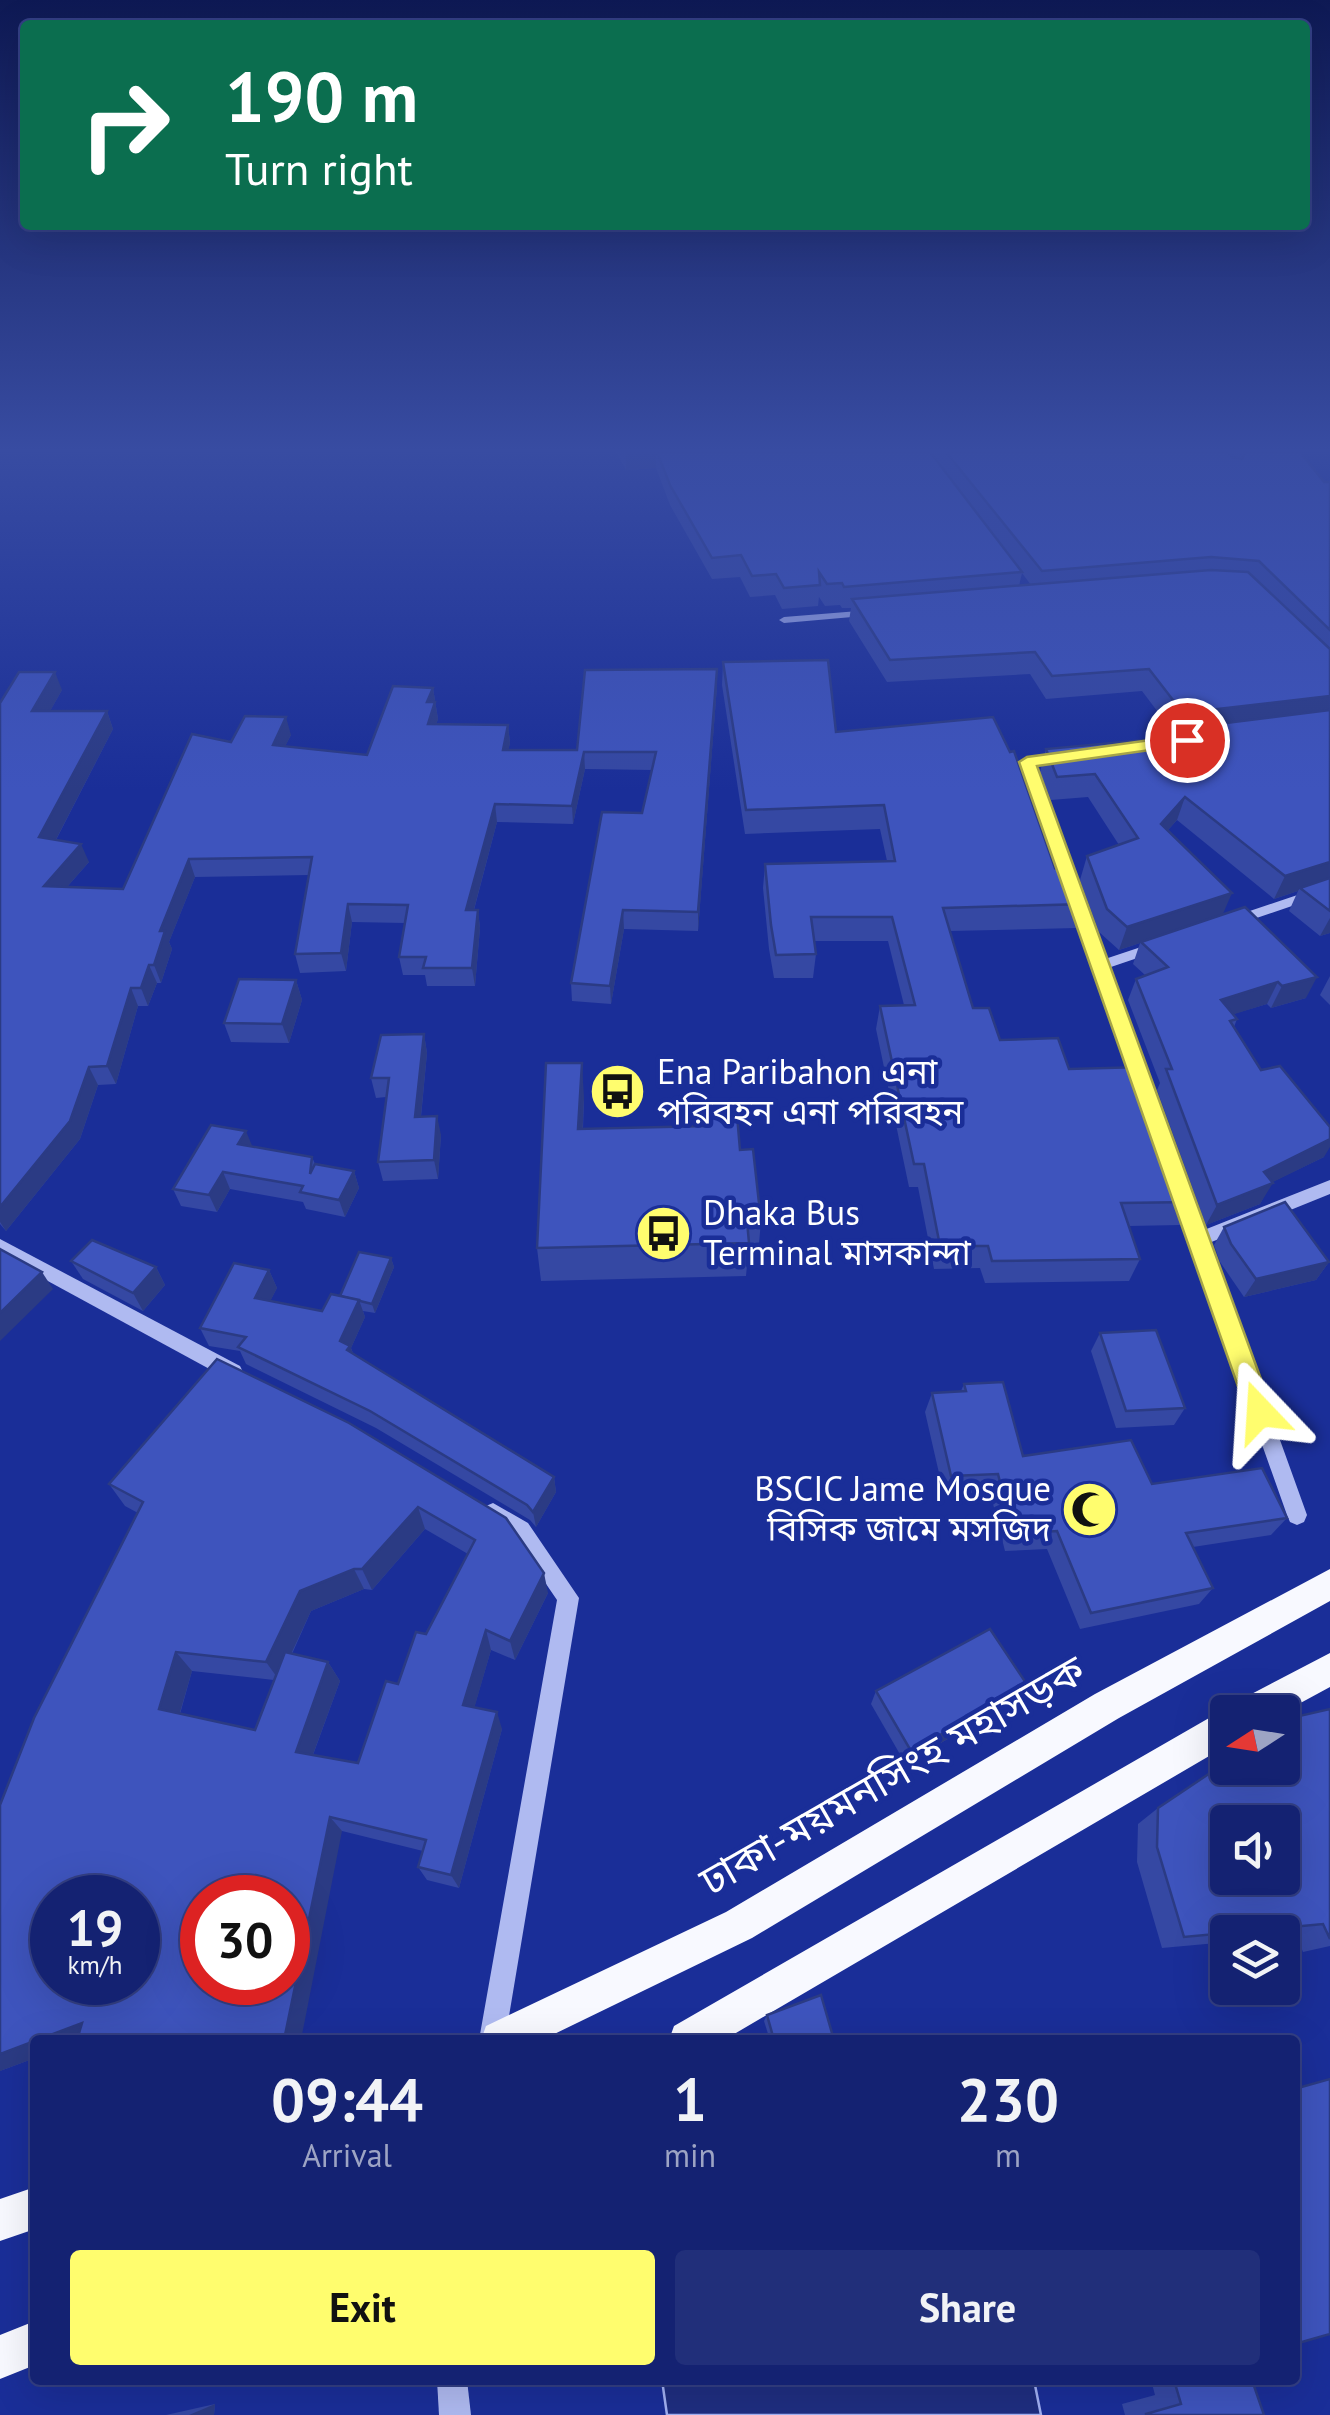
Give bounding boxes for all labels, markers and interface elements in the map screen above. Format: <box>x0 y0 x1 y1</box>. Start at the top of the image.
text: 190 m <box>225 51 418 141</box>
icon: right <box>60 60 190 190</box>
text: Turn right <box>225 139 413 197</box>
pin <box>1145 698 1230 783</box>
icon: arrive <box>1160 713 1215 768</box>
place label: Ena Paribahon এনা পরিবহন এনা পরিবহন <box>657 1048 964 1134</box>
bus stop icon: Ena Paribahon এনা পরিবহন এনা পরিবহন <box>588 1062 648 1122</box>
place label: Dhaka Bus Terminal মাসকান্দা <box>703 1189 971 1275</box>
bus stop icon: Dhaka Bus Terminal মাসকান্দা <box>634 1203 694 1263</box>
position arrow <box>1208 1360 1312 1464</box>
place label: BSCIC Jame Mosque বিসিক জামে মসজিদ <box>754 1465 1052 1551</box>
mosque icon: BSCIC Jame Mosque বিসিক জামে মসজিদ <box>1060 1479 1120 1539</box>
street label: ঢাকা-ময়মনসিংহ মহাসড়ক <box>688 1641 1095 1908</box>
north arrow <box>1210 1695 1300 1785</box>
map controls <box>1210 1695 1300 2005</box>
button: sound <box>1210 1805 1300 1895</box>
speed limit sign: 30 <box>180 1875 310 2005</box>
text: 19 <box>67 1895 123 1960</box>
button: layers <box>1210 1915 1300 2005</box>
text: km/h <box>68 1949 122 1981</box>
text: 09:44 <box>271 2060 423 2138</box>
text: 1 <box>673 2060 707 2138</box>
text: 230 <box>957 2060 1059 2138</box>
text: Arrival <box>302 2134 392 2176</box>
text: min <box>664 2134 716 2176</box>
text: m <box>995 2134 1021 2176</box>
button: Exit <box>70 2250 655 2365</box>
button: Share <box>675 2250 1260 2365</box>

